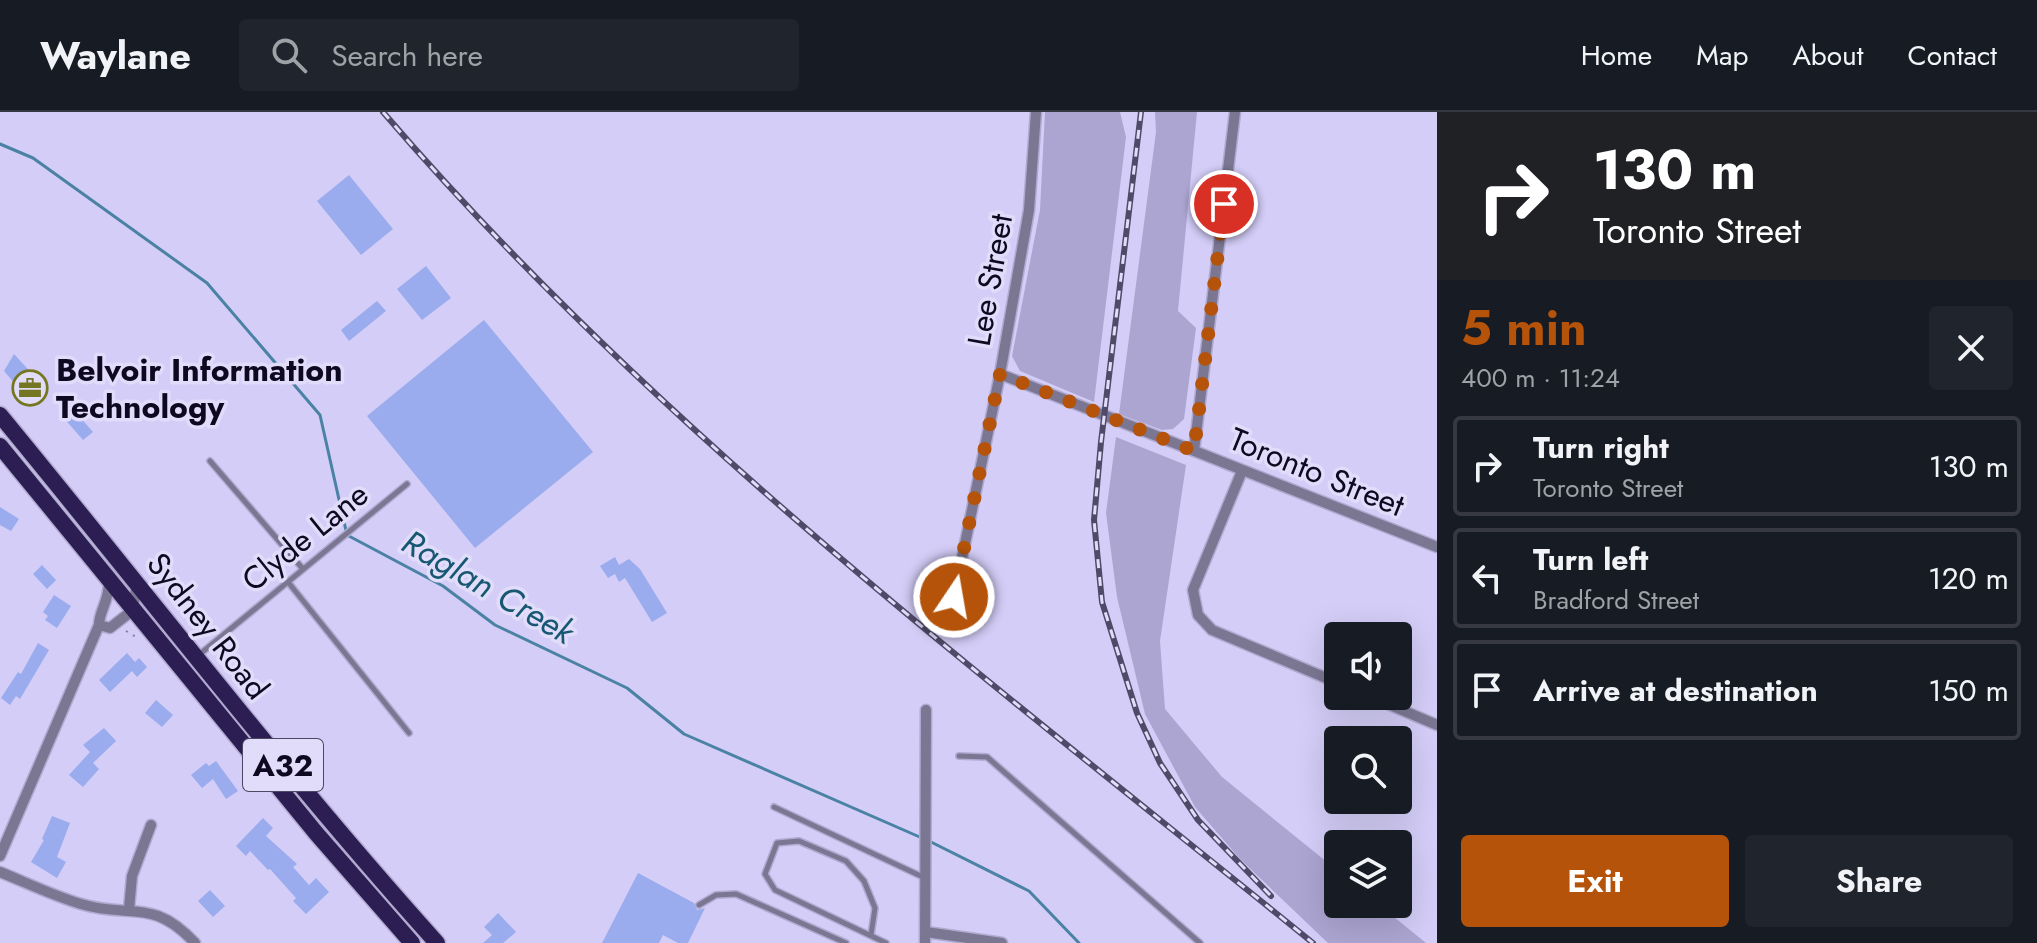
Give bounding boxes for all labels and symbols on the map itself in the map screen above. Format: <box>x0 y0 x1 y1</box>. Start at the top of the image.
pin <box>1190 170 1258 238</box>
street label: Lee Street <box>956 210 1024 350</box>
place label: Belvoir Information Technology <box>56 347 343 430</box>
office icon: Belvoir Information Technology <box>11 369 49 407</box>
street label: Toronto Street <box>1223 416 1412 528</box>
street label: Clyde Lane <box>232 472 378 602</box>
water label: Raglan Creek <box>393 518 585 657</box>
street label: Sydney Road <box>136 543 280 709</box>
position arrow <box>912 555 996 639</box>
road number: A32 <box>243 739 323 791</box>

